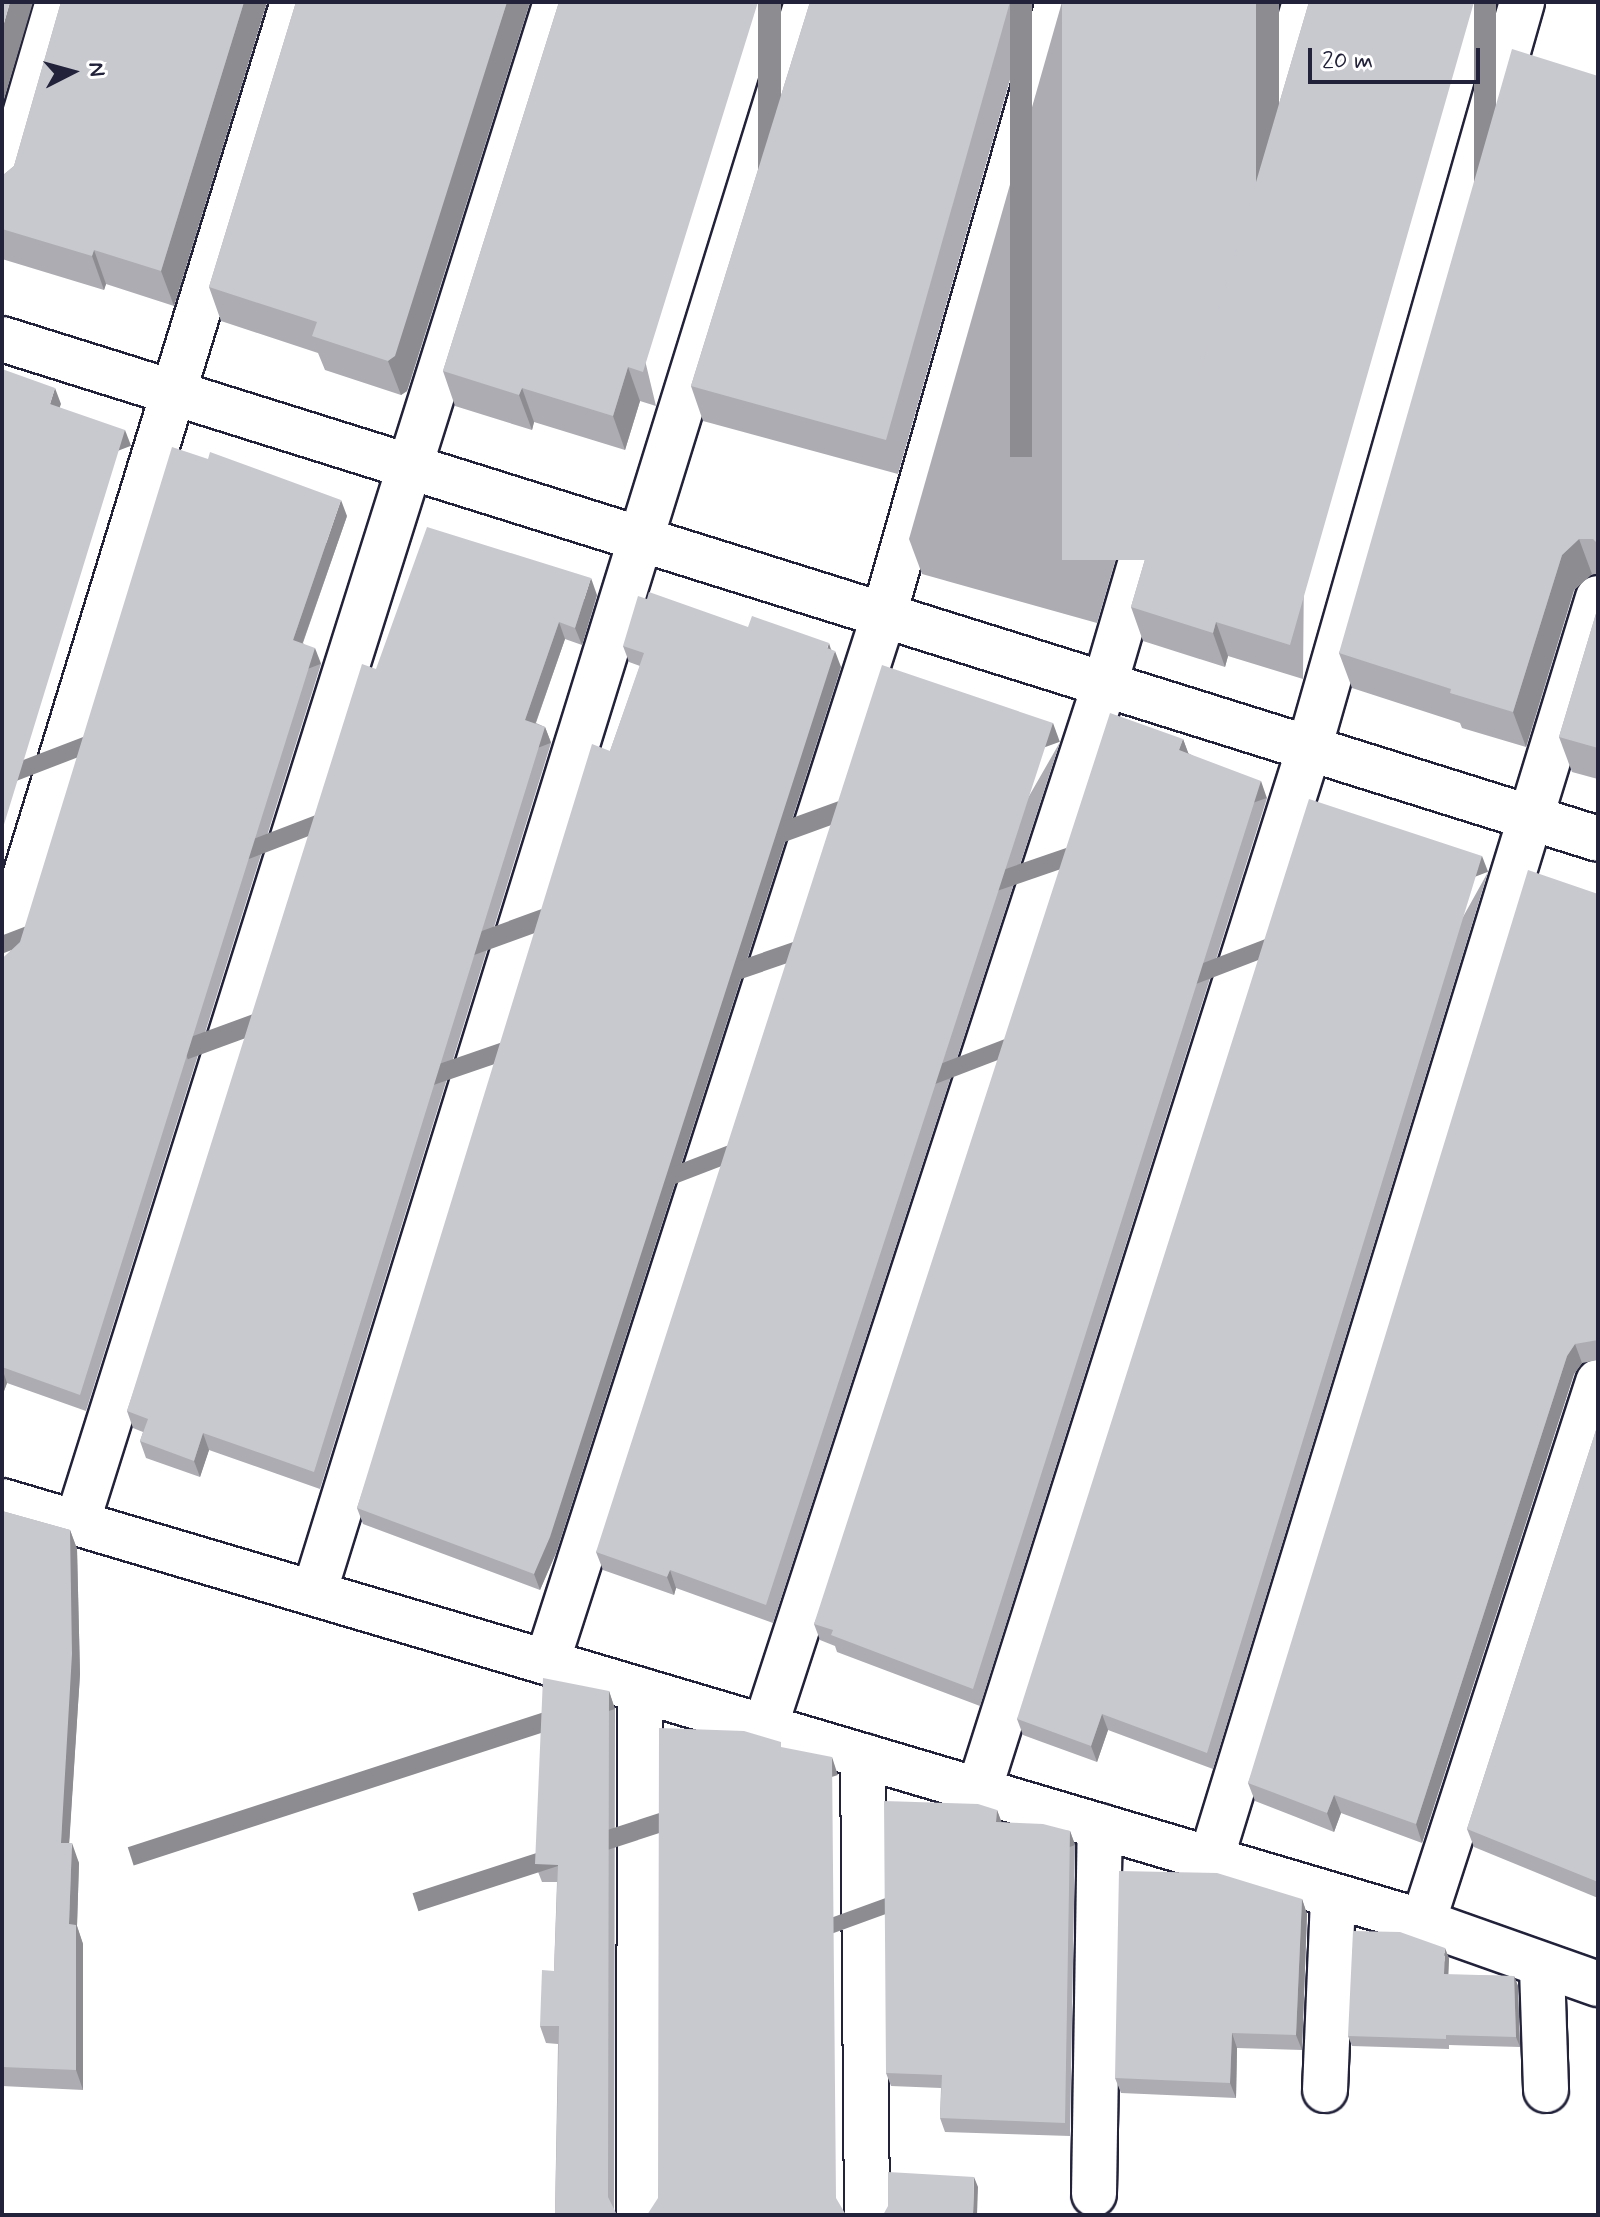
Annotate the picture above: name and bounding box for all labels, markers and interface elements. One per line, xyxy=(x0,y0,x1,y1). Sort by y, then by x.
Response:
north arrow xyxy=(32,32,112,112)
scale bar xyxy=(1312,32,1484,82)
text: 20 m xyxy=(1322,46,1373,77)
text: N xyxy=(81,61,111,78)

